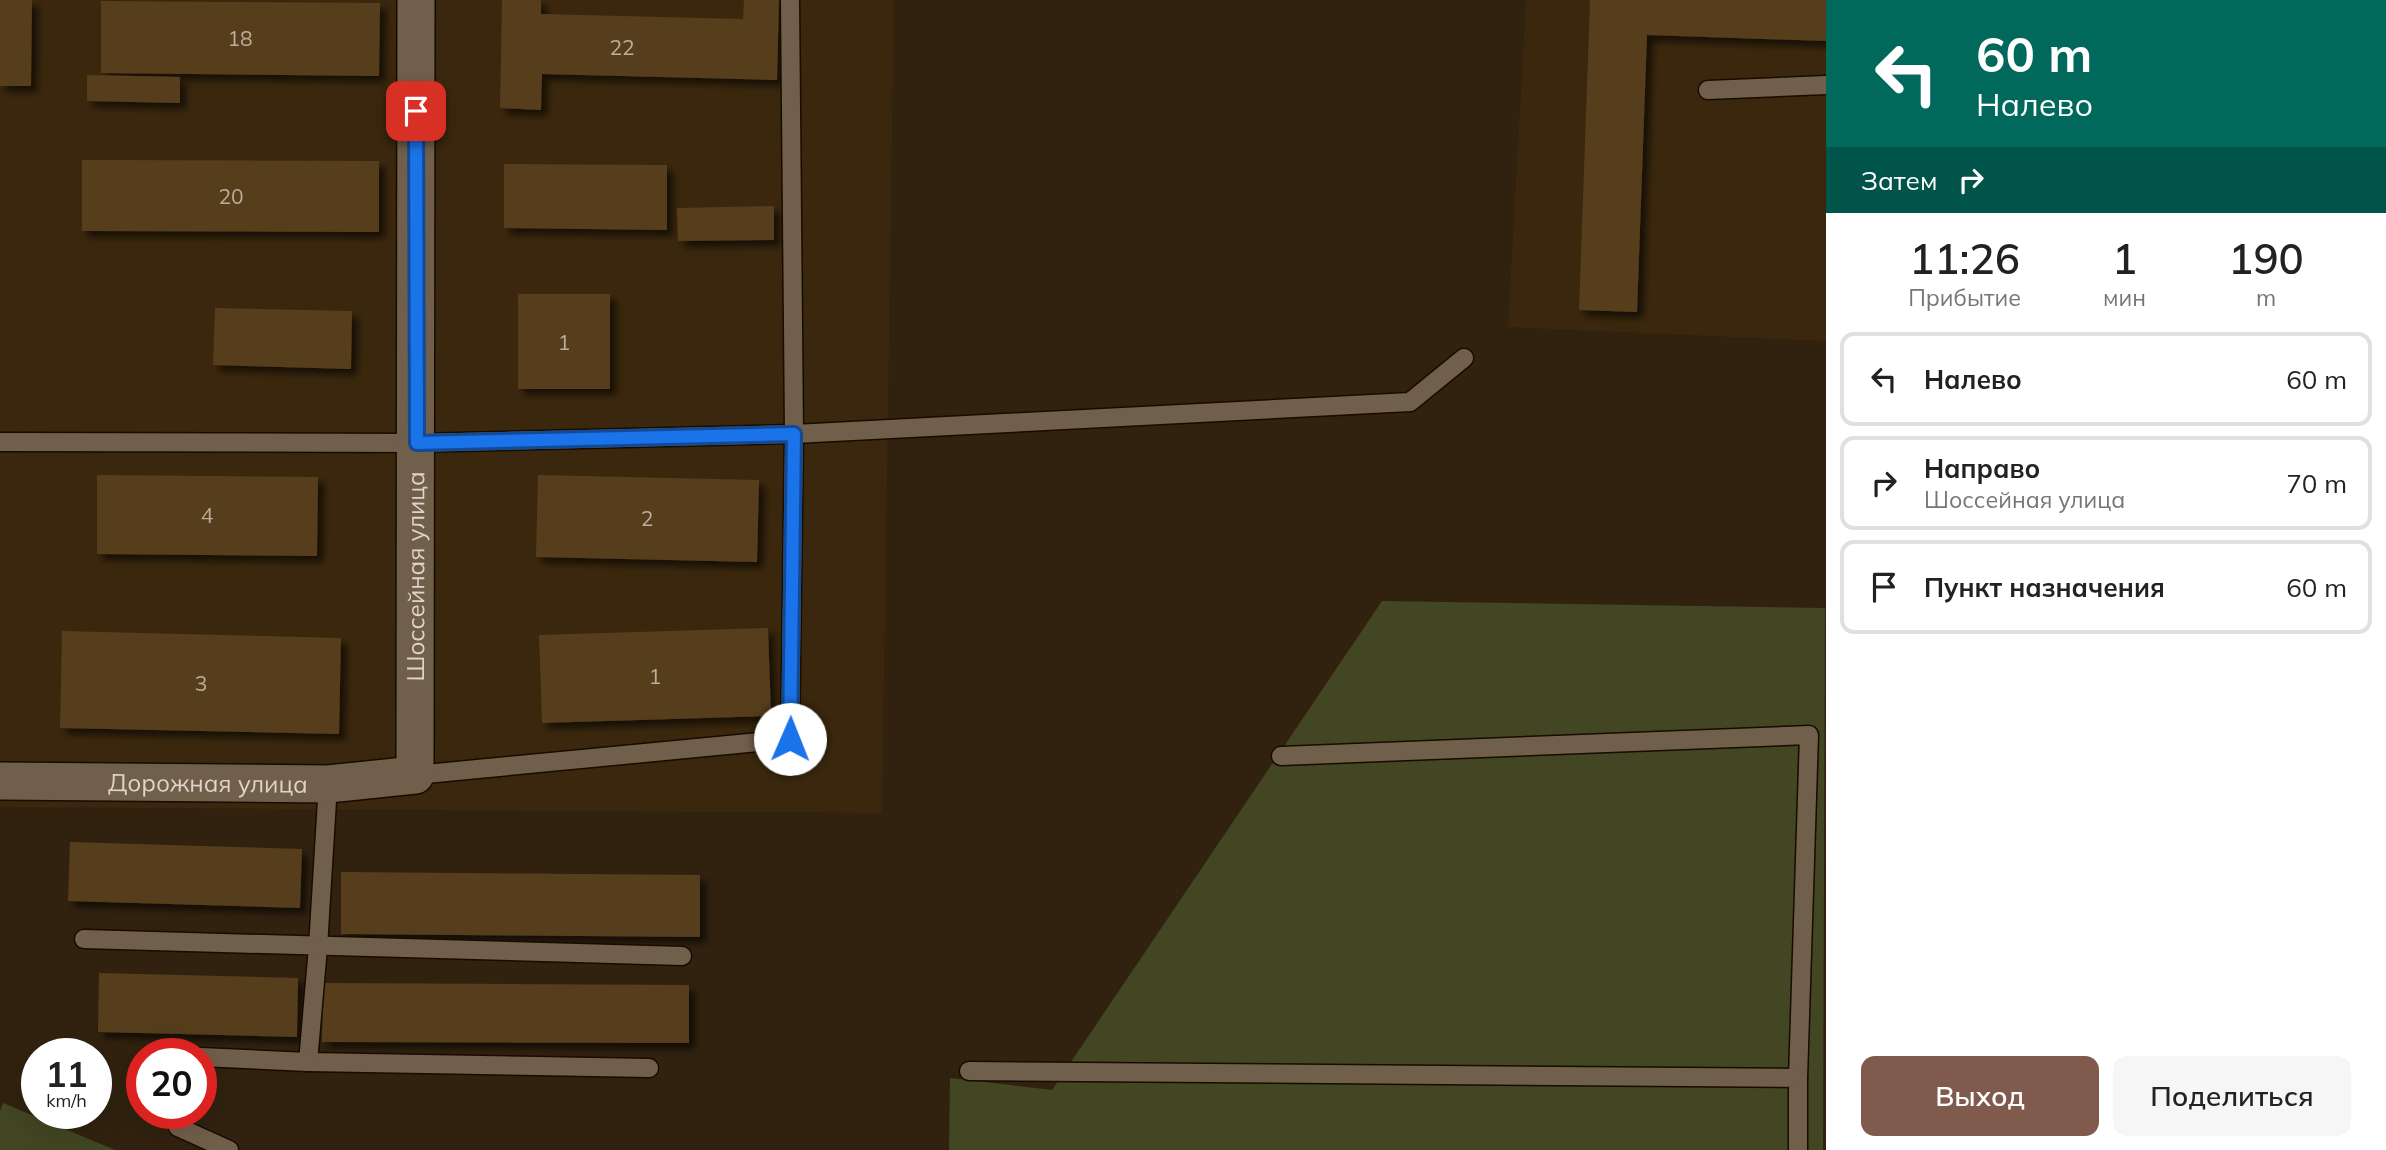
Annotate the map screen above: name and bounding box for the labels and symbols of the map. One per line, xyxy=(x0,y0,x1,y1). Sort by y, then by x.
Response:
house number: 18 xyxy=(227,25,253,51)
house number: 22 xyxy=(609,34,635,60)
pin xyxy=(386,81,446,141)
house number: 20 xyxy=(218,183,244,209)
house number: 1 xyxy=(558,329,570,355)
street label: Шоссейная улица xyxy=(400,471,430,682)
house number: 4 xyxy=(201,502,214,528)
house number: 2 xyxy=(641,505,653,531)
house number: 1 xyxy=(649,663,661,689)
house number: 3 xyxy=(195,670,207,696)
position arrow xyxy=(753,702,827,776)
street label: Дорожная улица xyxy=(108,767,308,799)
speed limit sign: 20 xyxy=(126,1038,217,1129)

